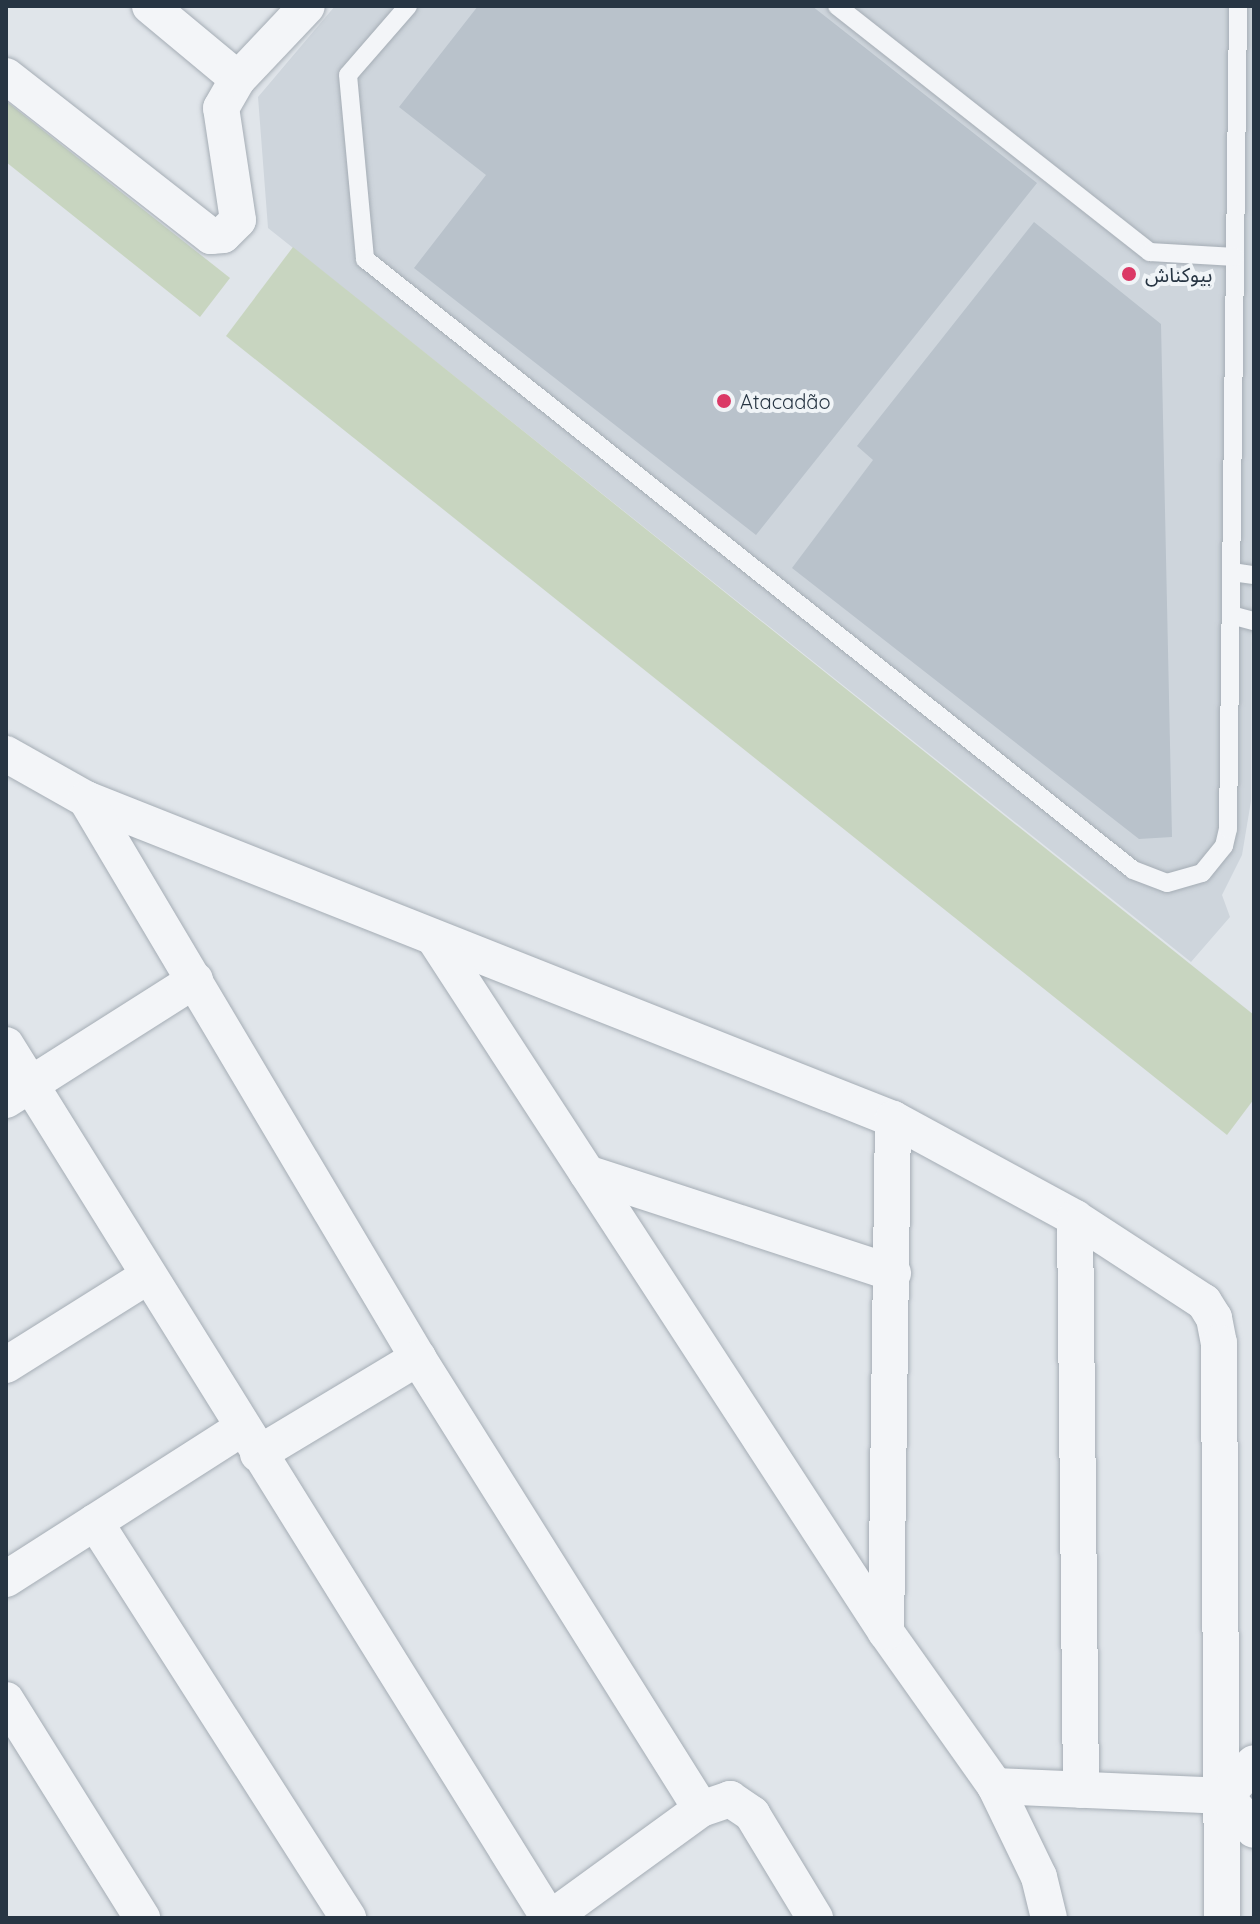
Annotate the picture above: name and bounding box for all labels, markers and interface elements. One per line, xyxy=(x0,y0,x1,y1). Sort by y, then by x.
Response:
place label: بيوكناش xyxy=(1145,262,1212,286)
marker: بيوكناش xyxy=(1120,265,1138,283)
place label: Atacadão xyxy=(740,389,831,413)
marker: Atacadão xyxy=(715,392,733,410)

